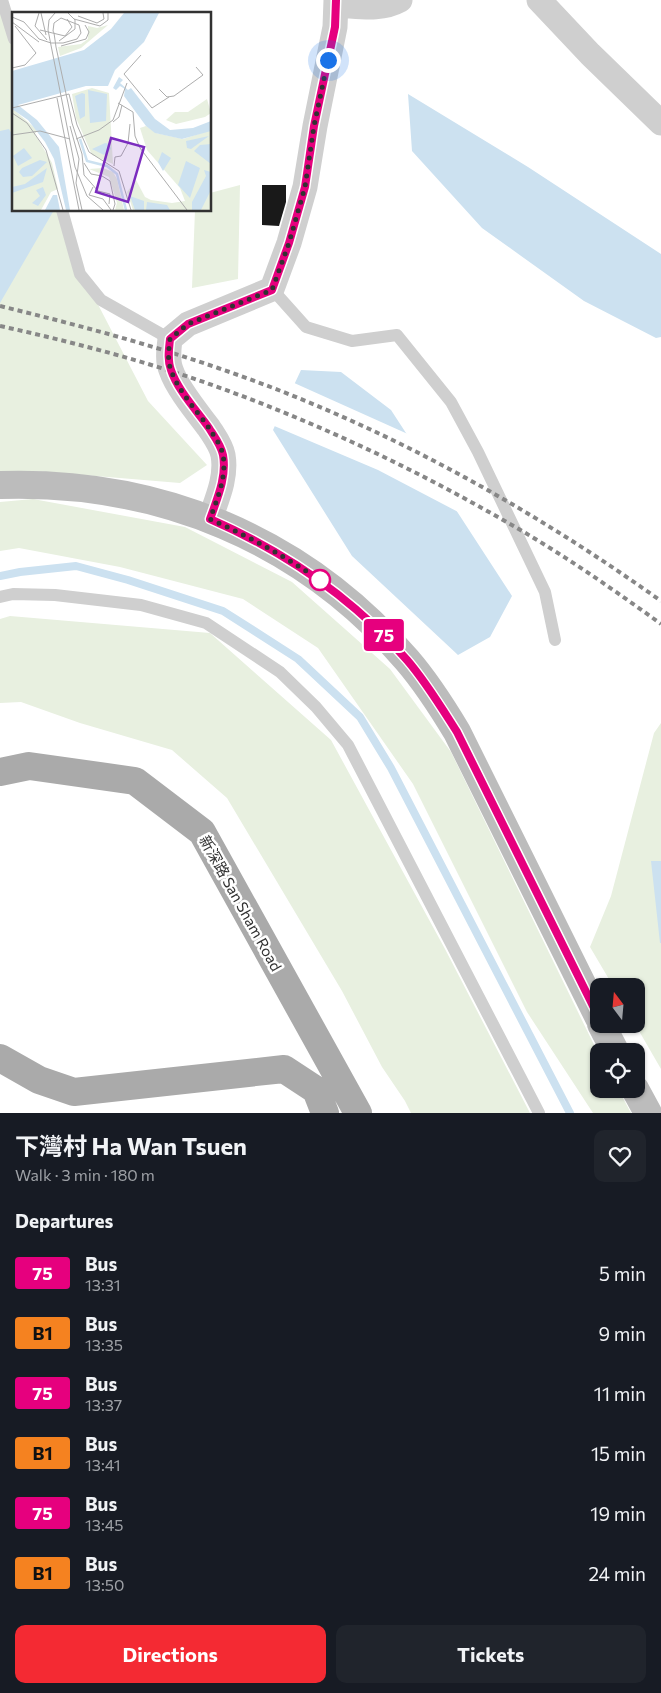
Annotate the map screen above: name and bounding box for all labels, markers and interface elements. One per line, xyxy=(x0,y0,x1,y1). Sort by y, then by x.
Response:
inset map xyxy=(12,12,211,211)
your location xyxy=(316,48,341,73)
unlabelled marker xyxy=(309,569,331,591)
line badge: 75 xyxy=(362,619,406,651)
text: 75 xyxy=(374,624,394,646)
street label: 新深路 San Sham Road xyxy=(196,832,286,974)
north arrow xyxy=(590,978,645,1032)
map controls xyxy=(590,978,645,1098)
button: locate xyxy=(590,1043,645,1098)
button: heart xyxy=(594,1130,646,1182)
text: 下灣村 Ha Wan Tsuen xyxy=(15,1131,247,1160)
text: Walk · 3 min · 180 m xyxy=(15,1165,155,1184)
text: Departures xyxy=(15,1209,113,1232)
text: Bus xyxy=(85,1252,117,1275)
text: 75 xyxy=(32,1262,53,1284)
text: 5 min xyxy=(599,1262,646,1285)
text: 13:31 xyxy=(85,1275,121,1294)
text: Bus xyxy=(85,1312,117,1335)
text: B1 xyxy=(32,1322,53,1344)
text: 9 min xyxy=(598,1322,646,1345)
text: 13:35 xyxy=(85,1335,123,1354)
text: Bus xyxy=(85,1372,117,1395)
text: 75 xyxy=(32,1382,53,1404)
text: 11 min xyxy=(594,1382,646,1405)
text: 13:37 xyxy=(85,1395,122,1414)
text: Bus xyxy=(85,1432,117,1455)
text: B1 xyxy=(32,1442,53,1464)
text: 15 min xyxy=(591,1442,646,1465)
text: 13:41 xyxy=(85,1455,121,1474)
text: Bus xyxy=(85,1492,117,1515)
text: 75 xyxy=(32,1502,53,1524)
text: 19 min xyxy=(590,1502,646,1525)
text: 13:45 xyxy=(85,1515,124,1534)
text: Bus xyxy=(85,1552,117,1575)
text: B1 xyxy=(32,1562,53,1584)
text: 24 min xyxy=(588,1562,646,1585)
text: 13:50 xyxy=(85,1575,124,1594)
button: Directions xyxy=(15,1625,326,1683)
button: Tickets xyxy=(336,1625,646,1683)

